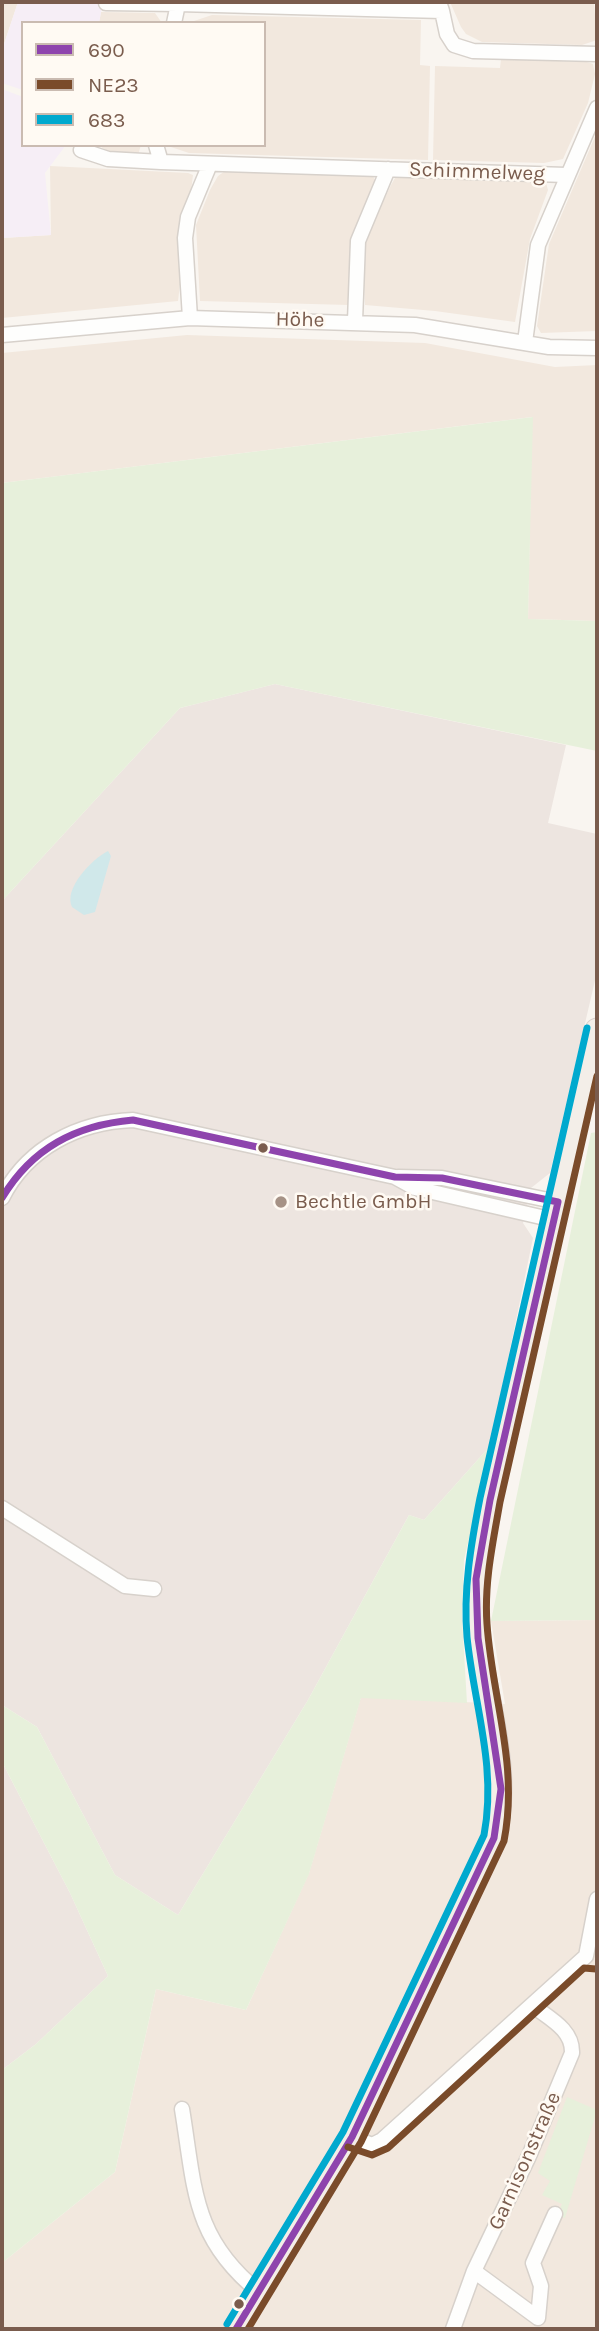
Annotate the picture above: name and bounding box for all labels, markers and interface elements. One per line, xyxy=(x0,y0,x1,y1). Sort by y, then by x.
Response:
legend xyxy=(21,21,266,147)
text: 690 xyxy=(88,38,125,62)
text: NE23 xyxy=(88,73,139,97)
text: 683 xyxy=(88,108,125,132)
street label: Schimmelweg xyxy=(408,157,546,187)
street label: Höhe xyxy=(275,307,325,333)
unlabelled marker xyxy=(256,1141,270,1155)
place label: Bechtle GmbH xyxy=(295,1189,432,1215)
marker: Bechtle GmbH xyxy=(273,1194,289,1210)
street label: Garnisonstraße xyxy=(483,2088,567,2234)
unlabelled marker xyxy=(232,2297,246,2311)

